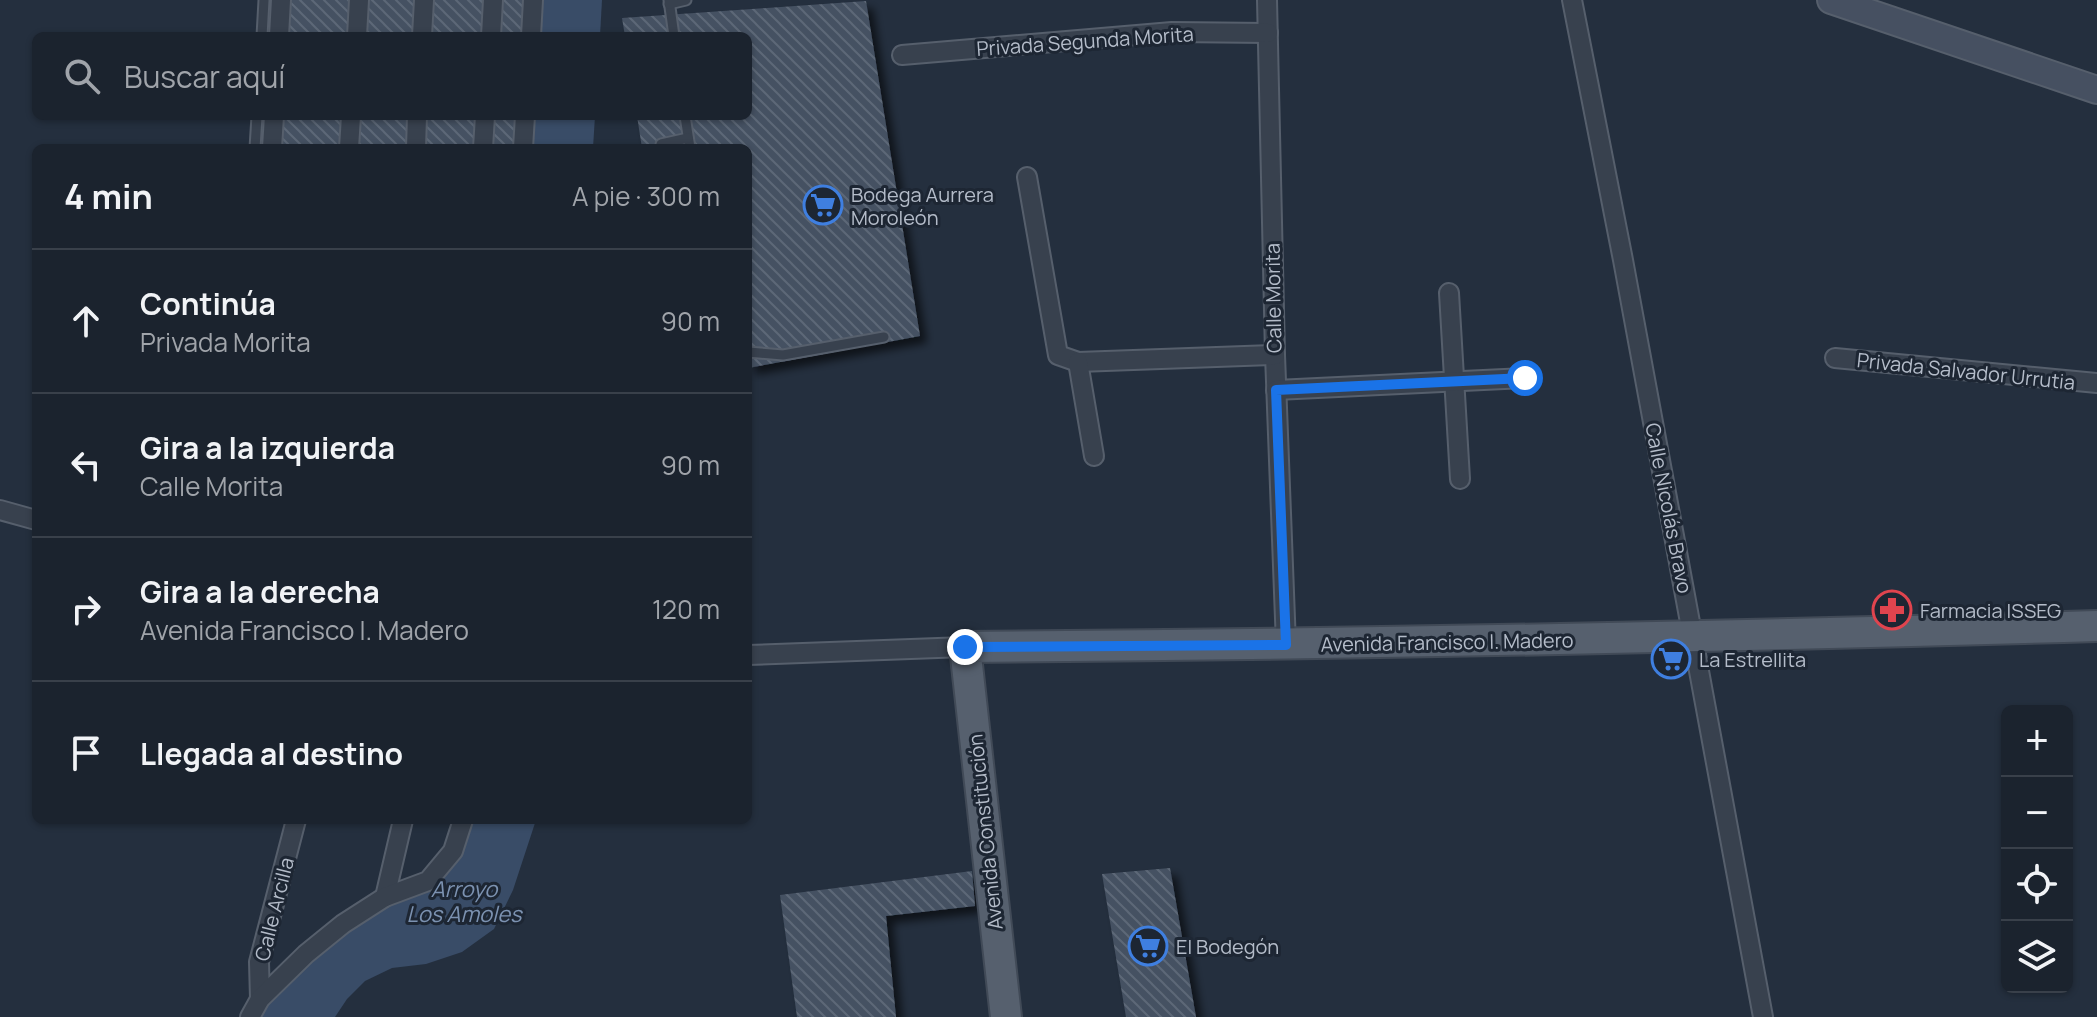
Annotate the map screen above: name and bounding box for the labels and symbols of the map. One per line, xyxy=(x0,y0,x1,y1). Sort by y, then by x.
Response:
street label: Privada Segunda Morita xyxy=(975,20,1195,62)
place label: Bodega Aurrera Moroleón xyxy=(851,181,994,231)
supermarket icon: Bodega Aurrera Moroleón xyxy=(802,184,844,226)
street label: Calle Morita xyxy=(1259,243,1287,353)
street label: Privada Salvador Urrutia xyxy=(1855,346,2077,396)
route start xyxy=(1507,360,1543,396)
street label: Calle Nicolás Bravo xyxy=(1639,420,1699,596)
pharmacy icon: Farmacia ISSEG xyxy=(1871,589,1913,631)
place label: Farmacia ISSEG xyxy=(1920,597,2061,624)
street label: Avenida Francisco I. Madero xyxy=(1320,626,1574,658)
route end xyxy=(947,629,983,665)
supermarket icon: La Estrellita xyxy=(1650,638,1692,680)
place label: La Estrellita xyxy=(1699,646,1806,673)
street label: Avenida Constitución xyxy=(961,733,1009,931)
street label: Calle Arcilla xyxy=(248,854,300,964)
water label: Arroyo Los Amoles xyxy=(406,874,523,929)
supermarket icon: El Bodegón xyxy=(1127,925,1169,967)
place label: El Bodegón xyxy=(1176,933,1279,960)

